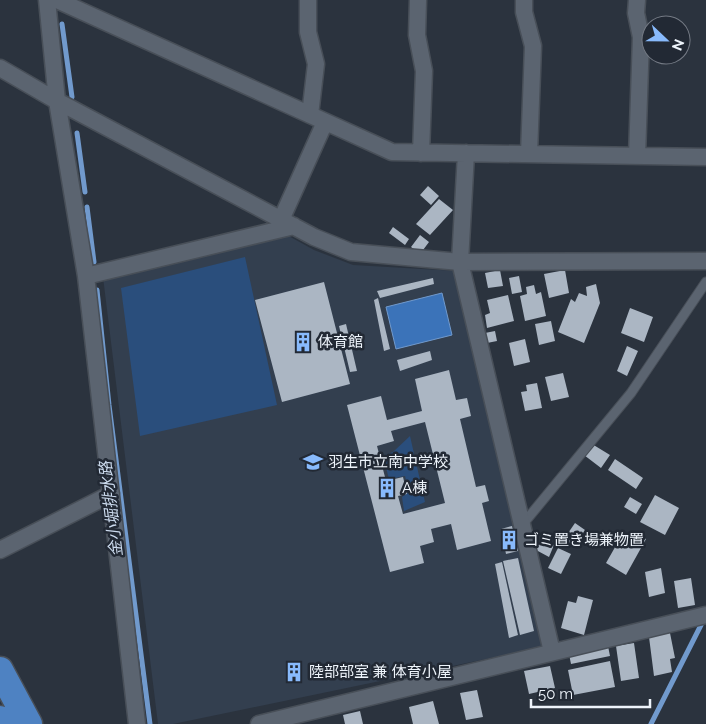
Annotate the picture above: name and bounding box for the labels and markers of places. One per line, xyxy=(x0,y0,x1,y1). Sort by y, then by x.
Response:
building icon: 体育館 xyxy=(292,331,314,353)
place label: 体育館 xyxy=(318,333,363,351)
school or university icon: 羽生市立南中学校 xyxy=(302,451,324,473)
place label: 羽生市立南中学校 xyxy=(328,453,448,471)
building icon: A棟 xyxy=(376,477,398,499)
place label: A棟 xyxy=(402,479,427,497)
building icon: ゴミ置き場兼物置 xyxy=(498,529,520,551)
place label: ゴミ置き場兼物置 xyxy=(524,531,644,549)
building icon: 陸部部室 兼 体育小屋 xyxy=(283,661,305,683)
place label: 陸部部室 兼 体育小屋 xyxy=(309,663,452,681)

